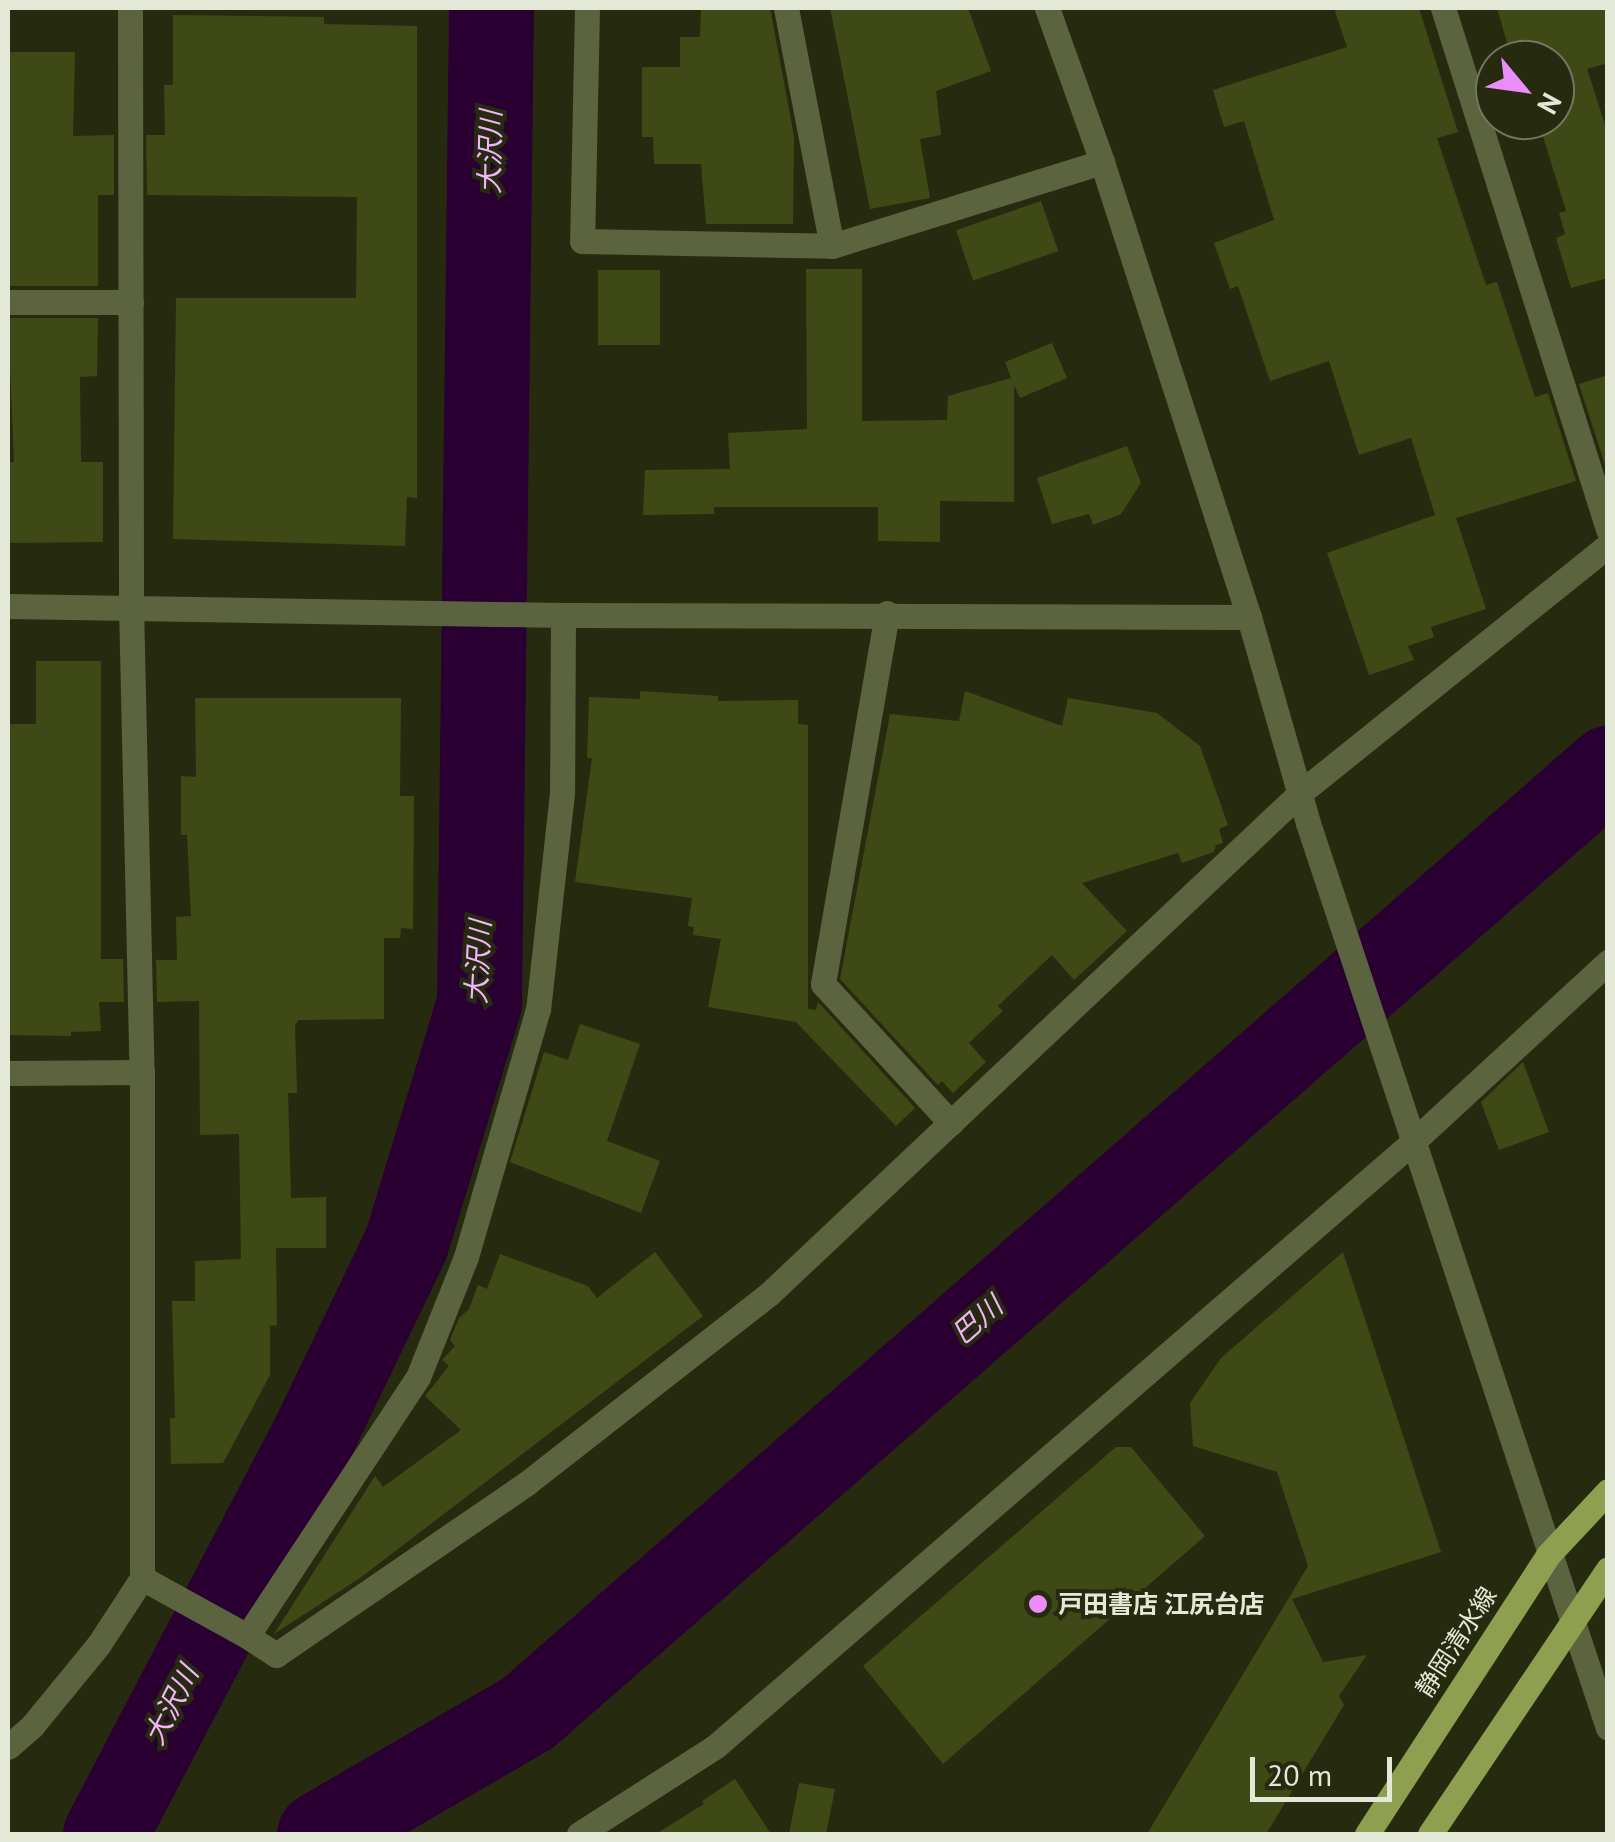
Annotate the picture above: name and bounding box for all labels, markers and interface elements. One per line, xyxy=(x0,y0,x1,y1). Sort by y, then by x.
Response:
north arrow xyxy=(1475,40,1575,140)
text: N xyxy=(1529,87,1571,121)
water label: 大沢川 xyxy=(472,110,508,194)
water label: 大沢川 xyxy=(459,919,497,1005)
water label: 巴川 xyxy=(945,1289,1009,1351)
street label: 静岡清水線 xyxy=(1409,1581,1503,1703)
place label: 戸田書店 江尻台店 xyxy=(1058,1589,1264,1619)
marker: 戸田書店 江尻台店 xyxy=(1027,1593,1049,1615)
water label: 大沢川 xyxy=(137,1660,205,1750)
scale bar xyxy=(1255,1737,1398,1799)
text: 20 m xyxy=(1267,1755,1332,1794)

